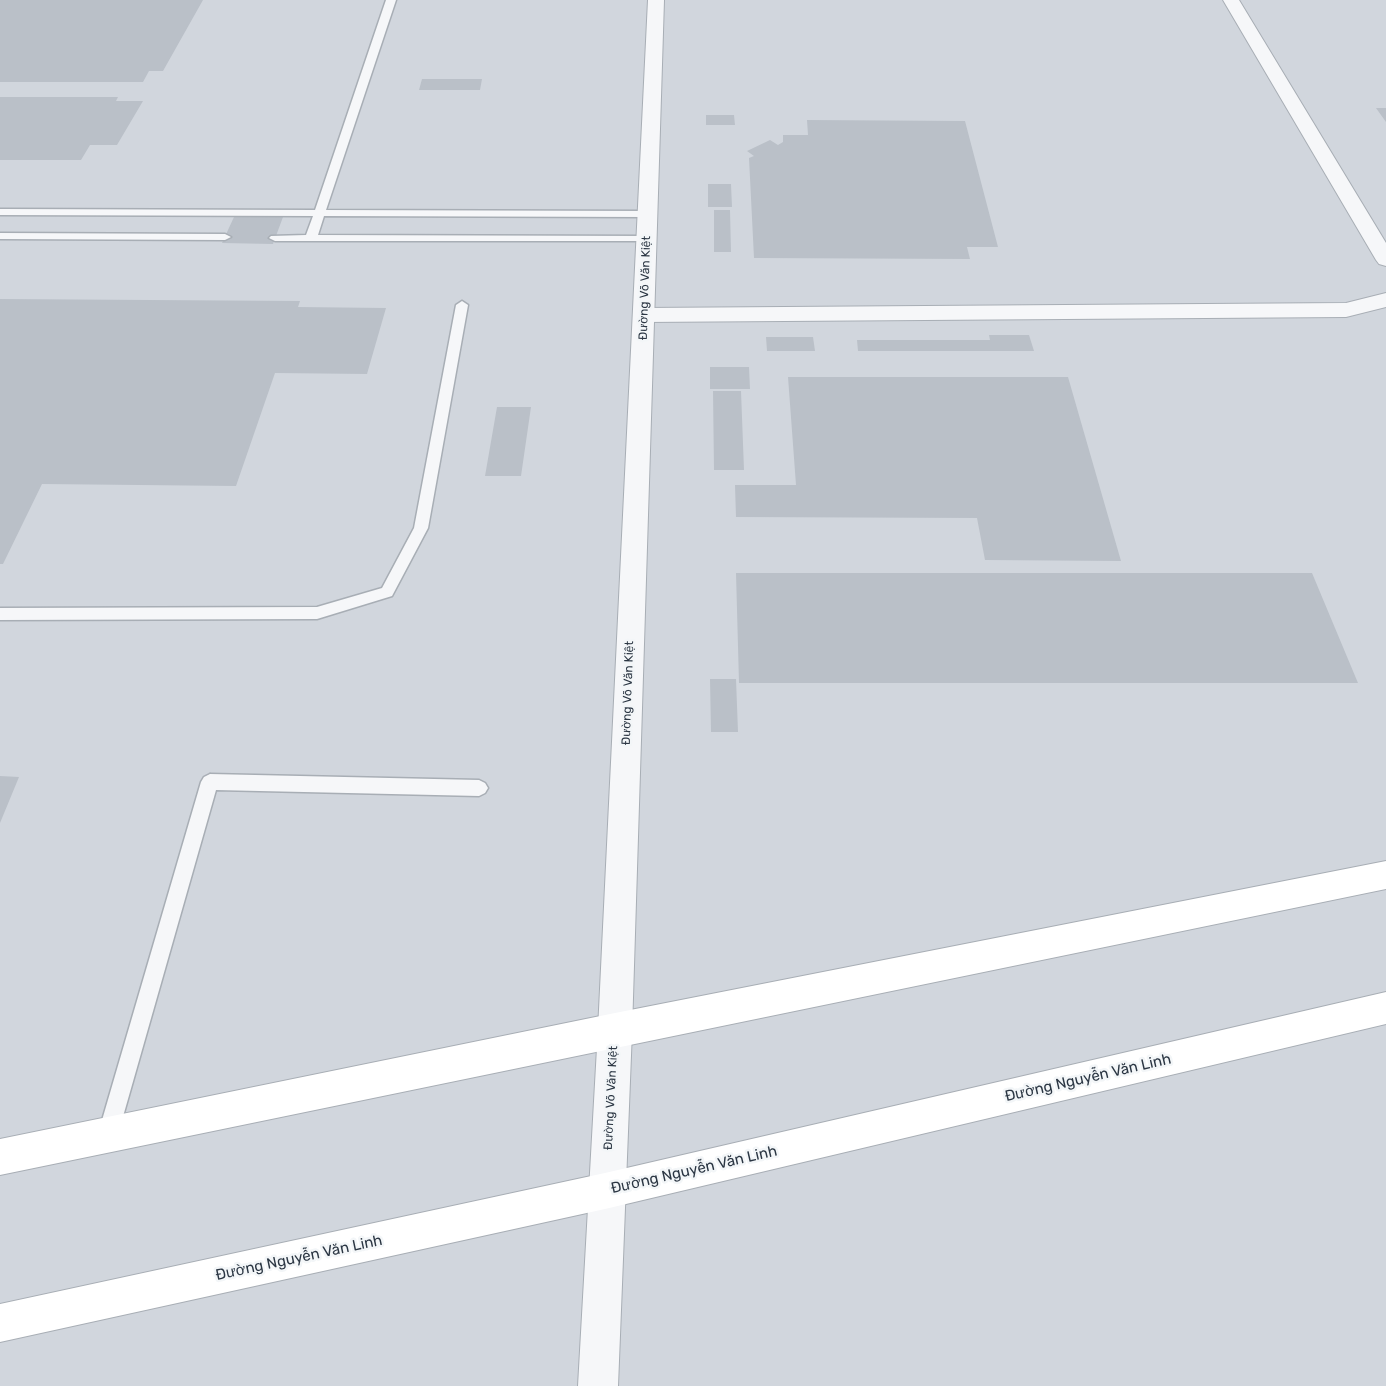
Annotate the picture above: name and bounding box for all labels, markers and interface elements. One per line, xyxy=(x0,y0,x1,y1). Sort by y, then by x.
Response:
street label: Đường Võ Văn Kiệt xyxy=(636,236,654,340)
street label: Đường Võ Văn Kiệt xyxy=(619,641,637,745)
street label: Đường Võ Văn Kiệt xyxy=(601,1046,621,1150)
street label: Đường Nguyễn Văn Linh xyxy=(1003,1050,1173,1106)
street label: Đường Nguyễn Văn Linh xyxy=(609,1142,779,1198)
street label: Đường Nguyễn Văn Linh xyxy=(214,1232,384,1284)

